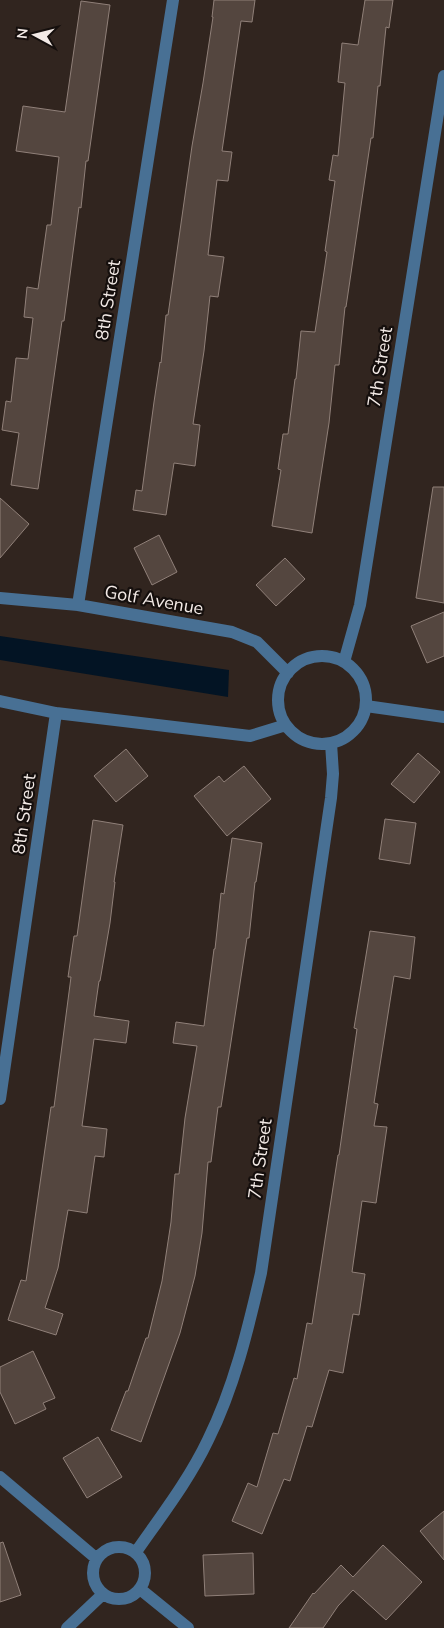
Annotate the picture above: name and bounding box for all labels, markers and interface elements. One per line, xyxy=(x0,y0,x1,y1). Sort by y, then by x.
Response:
north arrow xyxy=(10,10,60,60)
text: N xyxy=(13,27,33,40)
street label: 8th Street xyxy=(90,257,126,342)
street label: 7th Street xyxy=(362,324,398,409)
street label: Golf Avenue xyxy=(103,579,205,621)
street label: 8th Street xyxy=(6,772,42,856)
street label: 7th Street xyxy=(242,1117,278,1201)

